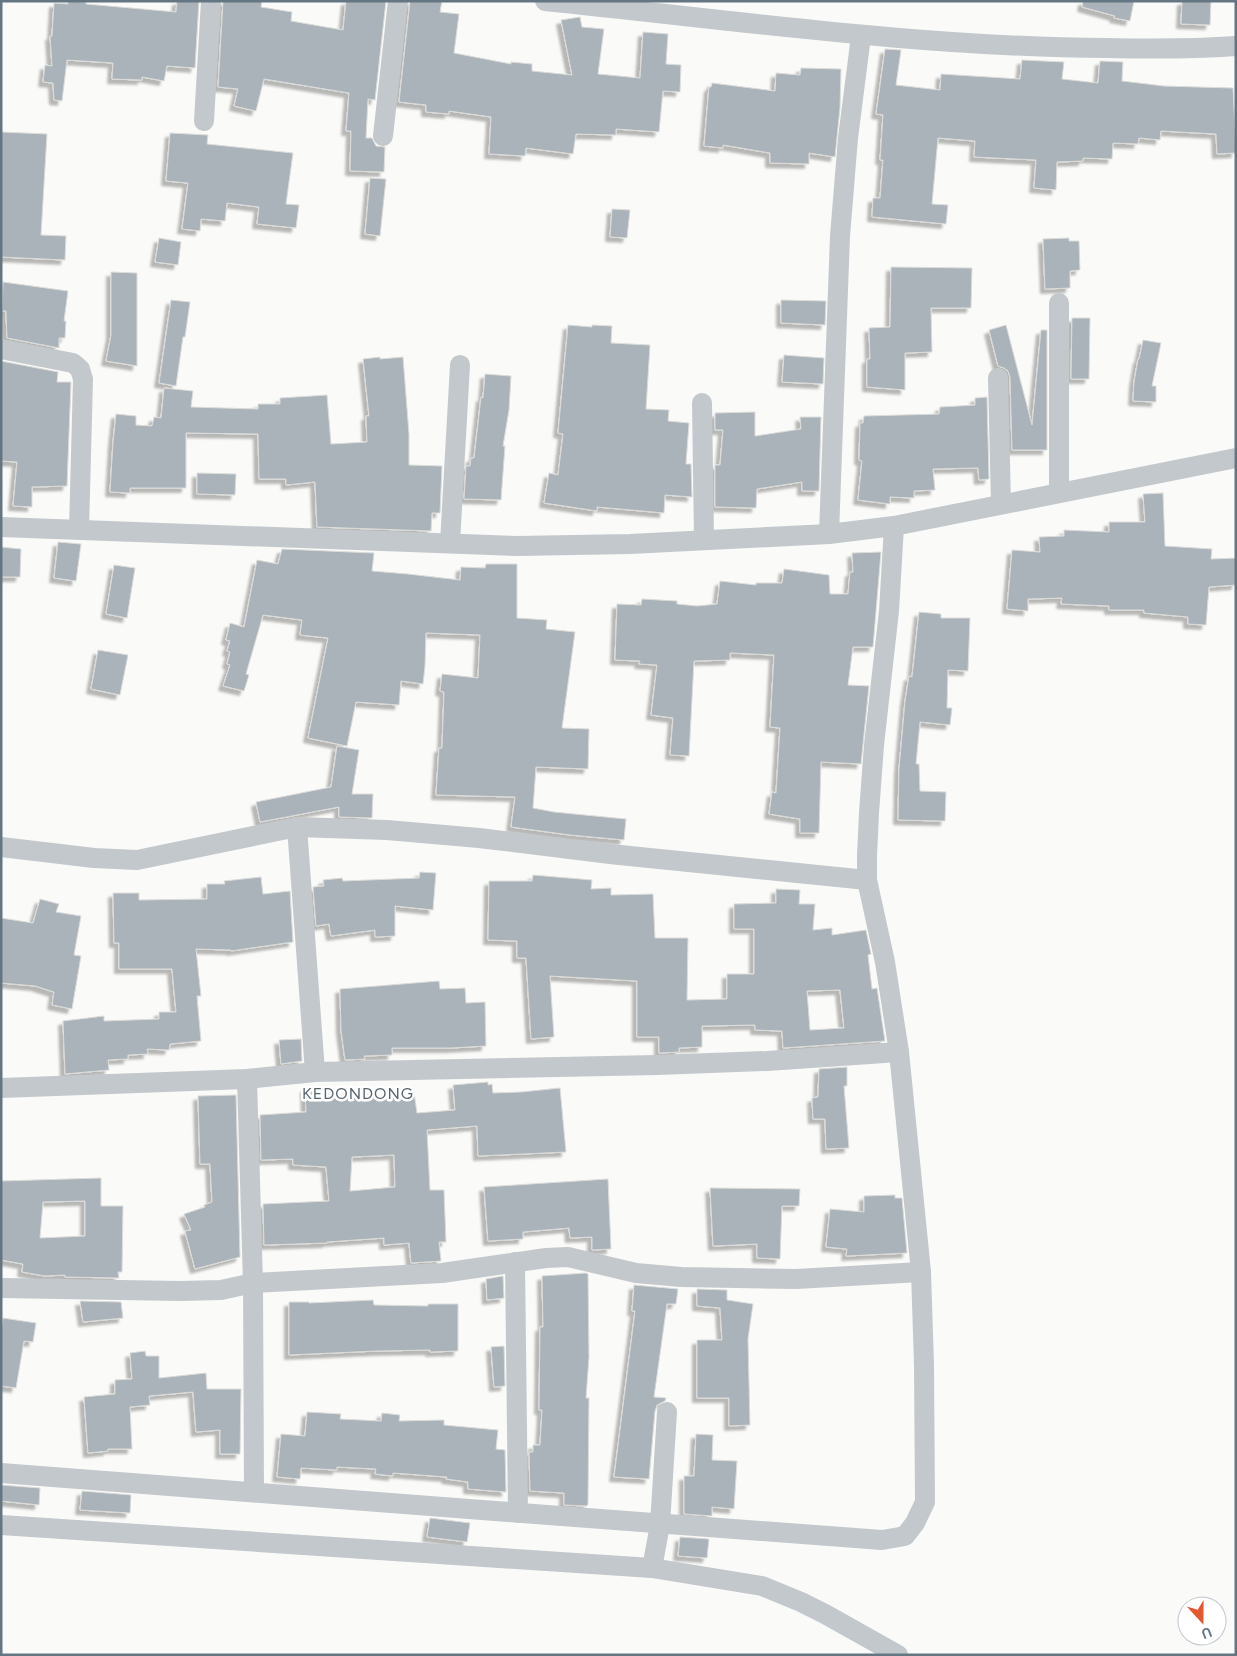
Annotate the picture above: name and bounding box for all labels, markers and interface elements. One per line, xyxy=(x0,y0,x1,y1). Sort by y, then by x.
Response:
district label: KEDONDONG xyxy=(302,1084,414,1103)
north arrow xyxy=(1177,1596,1227,1646)
text: U xyxy=(1199,1623,1214,1642)

